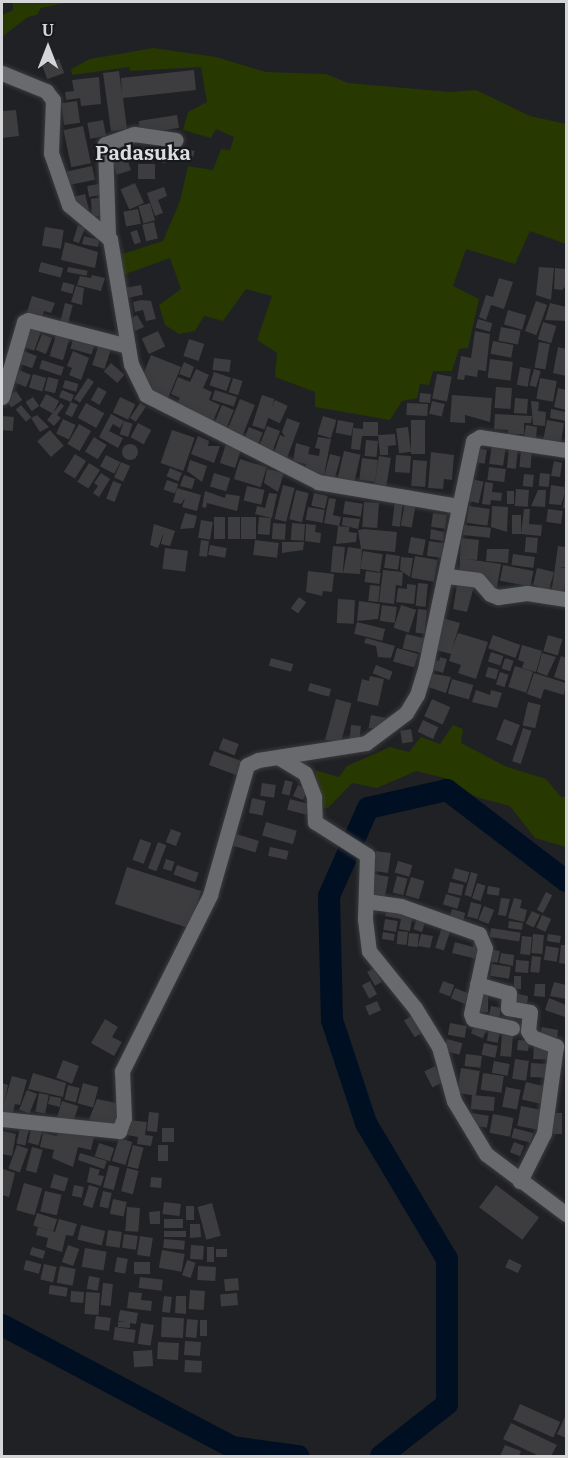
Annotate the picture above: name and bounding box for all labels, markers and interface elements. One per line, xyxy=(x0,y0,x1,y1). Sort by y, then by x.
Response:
north arrow xyxy=(18,18,78,78)
text: U xyxy=(42,20,54,40)
district label: Padasuka xyxy=(95,140,191,164)

